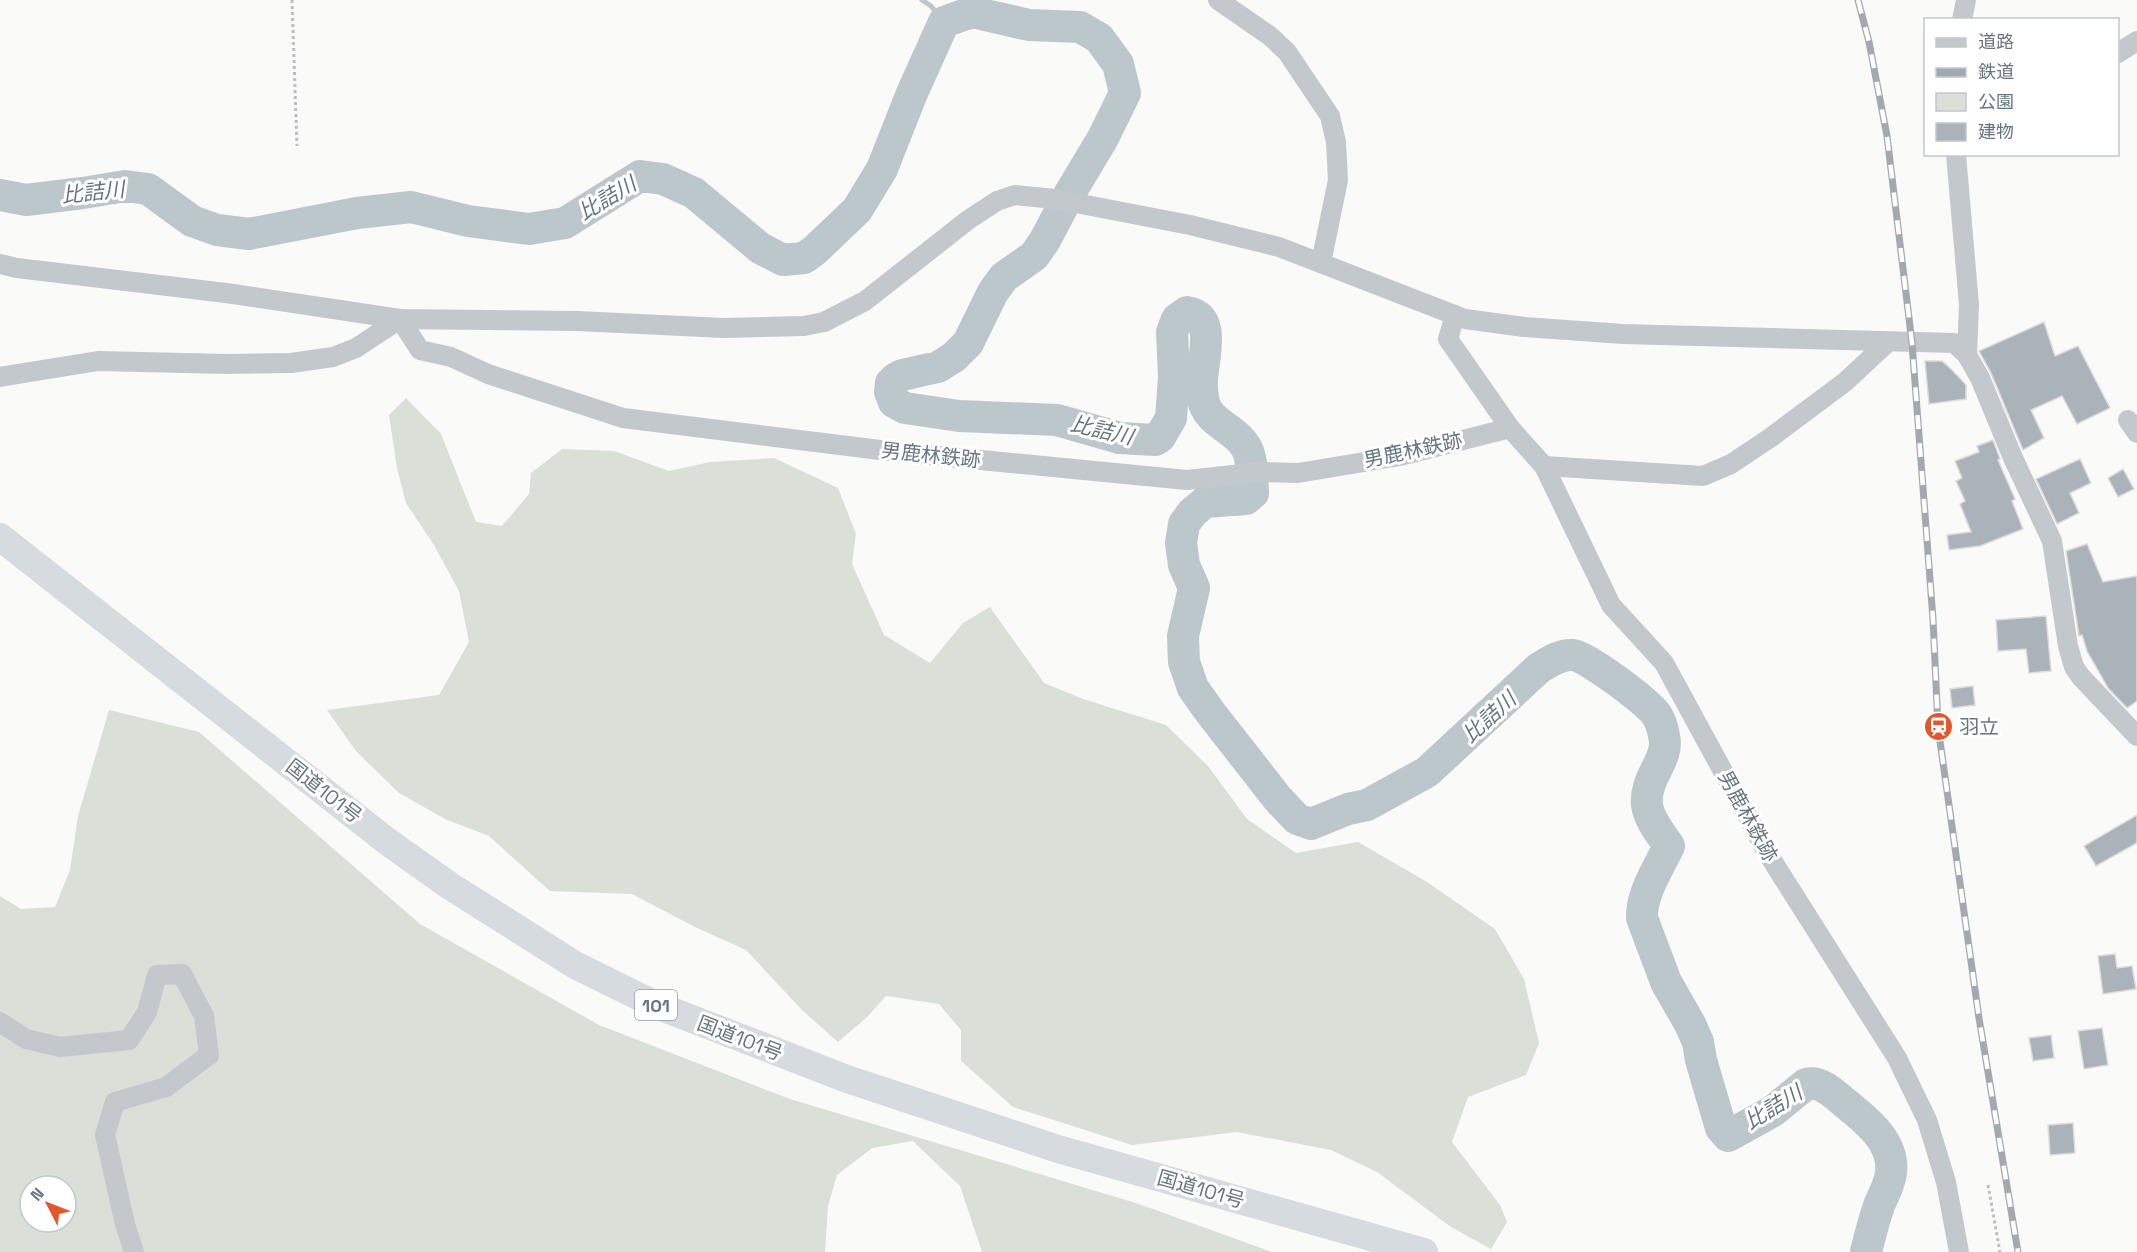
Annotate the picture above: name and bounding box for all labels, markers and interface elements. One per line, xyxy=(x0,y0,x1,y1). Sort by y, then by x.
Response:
legend xyxy=(1924,18,2119,156)
text: 道路 xyxy=(1978,30,2014,53)
text: 鉄道 xyxy=(1978,60,2014,83)
text: 公園 xyxy=(1978,90,2014,113)
text: 建物 xyxy=(1978,120,2014,143)
water label: 比詰川 xyxy=(573,169,643,226)
water label: 比詰川 xyxy=(60,175,128,209)
water label: 比詰川 xyxy=(1068,410,1138,451)
street label: 男鹿林鉄跡 xyxy=(1361,427,1465,473)
street label: 男鹿林鉄跡 xyxy=(880,437,982,473)
water label: 比詰川 xyxy=(1457,685,1523,748)
station icon: 羽立 xyxy=(1922,711,1954,743)
place label: 羽立 xyxy=(1959,714,1999,740)
street label: 国道101号 xyxy=(281,753,367,829)
street label: 男鹿林鉄跡 xyxy=(1712,766,1784,866)
road number: 101 xyxy=(635,990,677,1020)
street label: 国道101号 xyxy=(694,1010,786,1066)
water label: 比詰川 xyxy=(1739,1078,1809,1135)
street label: 国道101号 xyxy=(1154,1164,1248,1214)
north arrow xyxy=(18,1174,78,1234)
text: N xyxy=(26,1183,49,1205)

